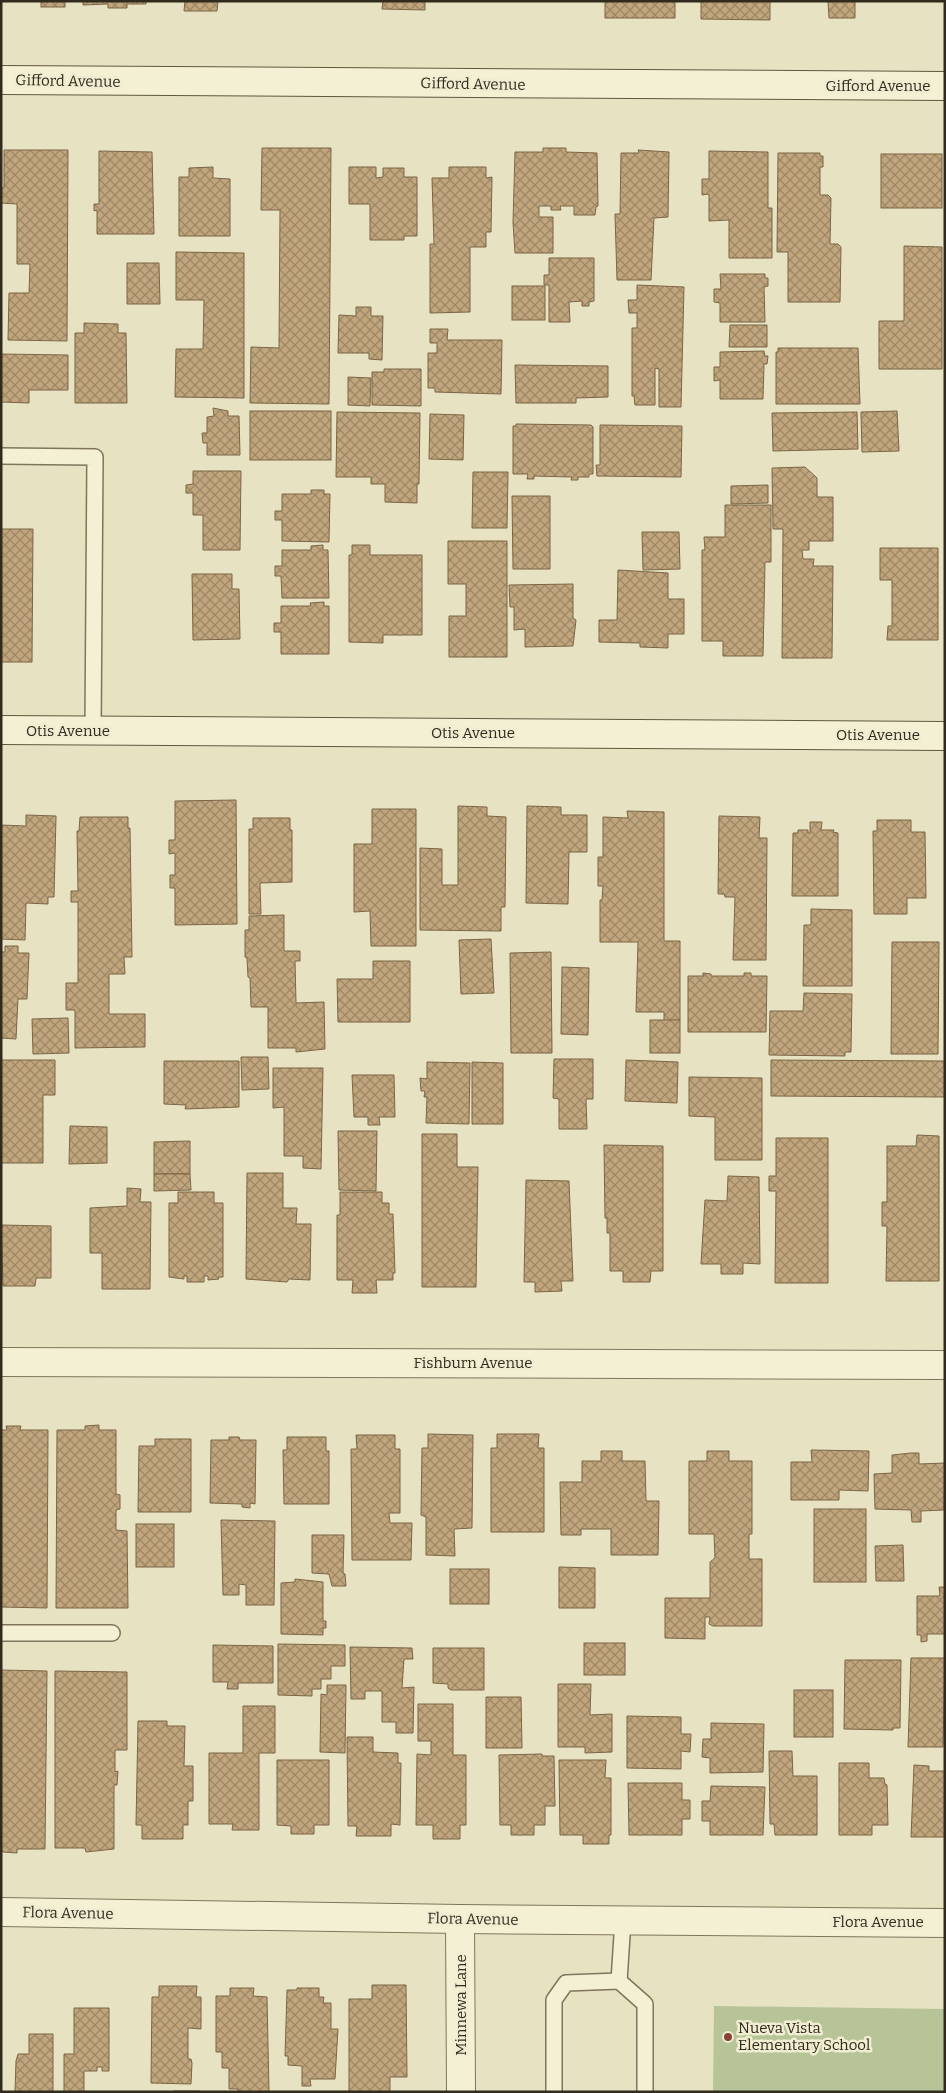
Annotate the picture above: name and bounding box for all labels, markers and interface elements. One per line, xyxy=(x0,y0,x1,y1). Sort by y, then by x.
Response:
street label: Gifford Avenue xyxy=(15,71,121,91)
street label: Gifford Avenue xyxy=(420,74,526,94)
street label: Gifford Avenue xyxy=(825,77,931,95)
street label: Otis Avenue xyxy=(26,722,110,740)
street label: Otis Avenue xyxy=(431,724,515,742)
street label: Otis Avenue xyxy=(836,726,920,744)
street label: Fishburn Avenue xyxy=(414,1354,532,1372)
street label: Flora Avenue xyxy=(22,1903,114,1923)
street label: Flora Avenue xyxy=(427,1909,519,1929)
street label: Flora Avenue xyxy=(832,1913,924,1931)
street label: Minnewa Lane xyxy=(452,1954,470,2056)
place label: Nueva Vista Elementary School xyxy=(738,2019,870,2054)
marker: Nueva Vista Elementary School xyxy=(722,2031,734,2043)

